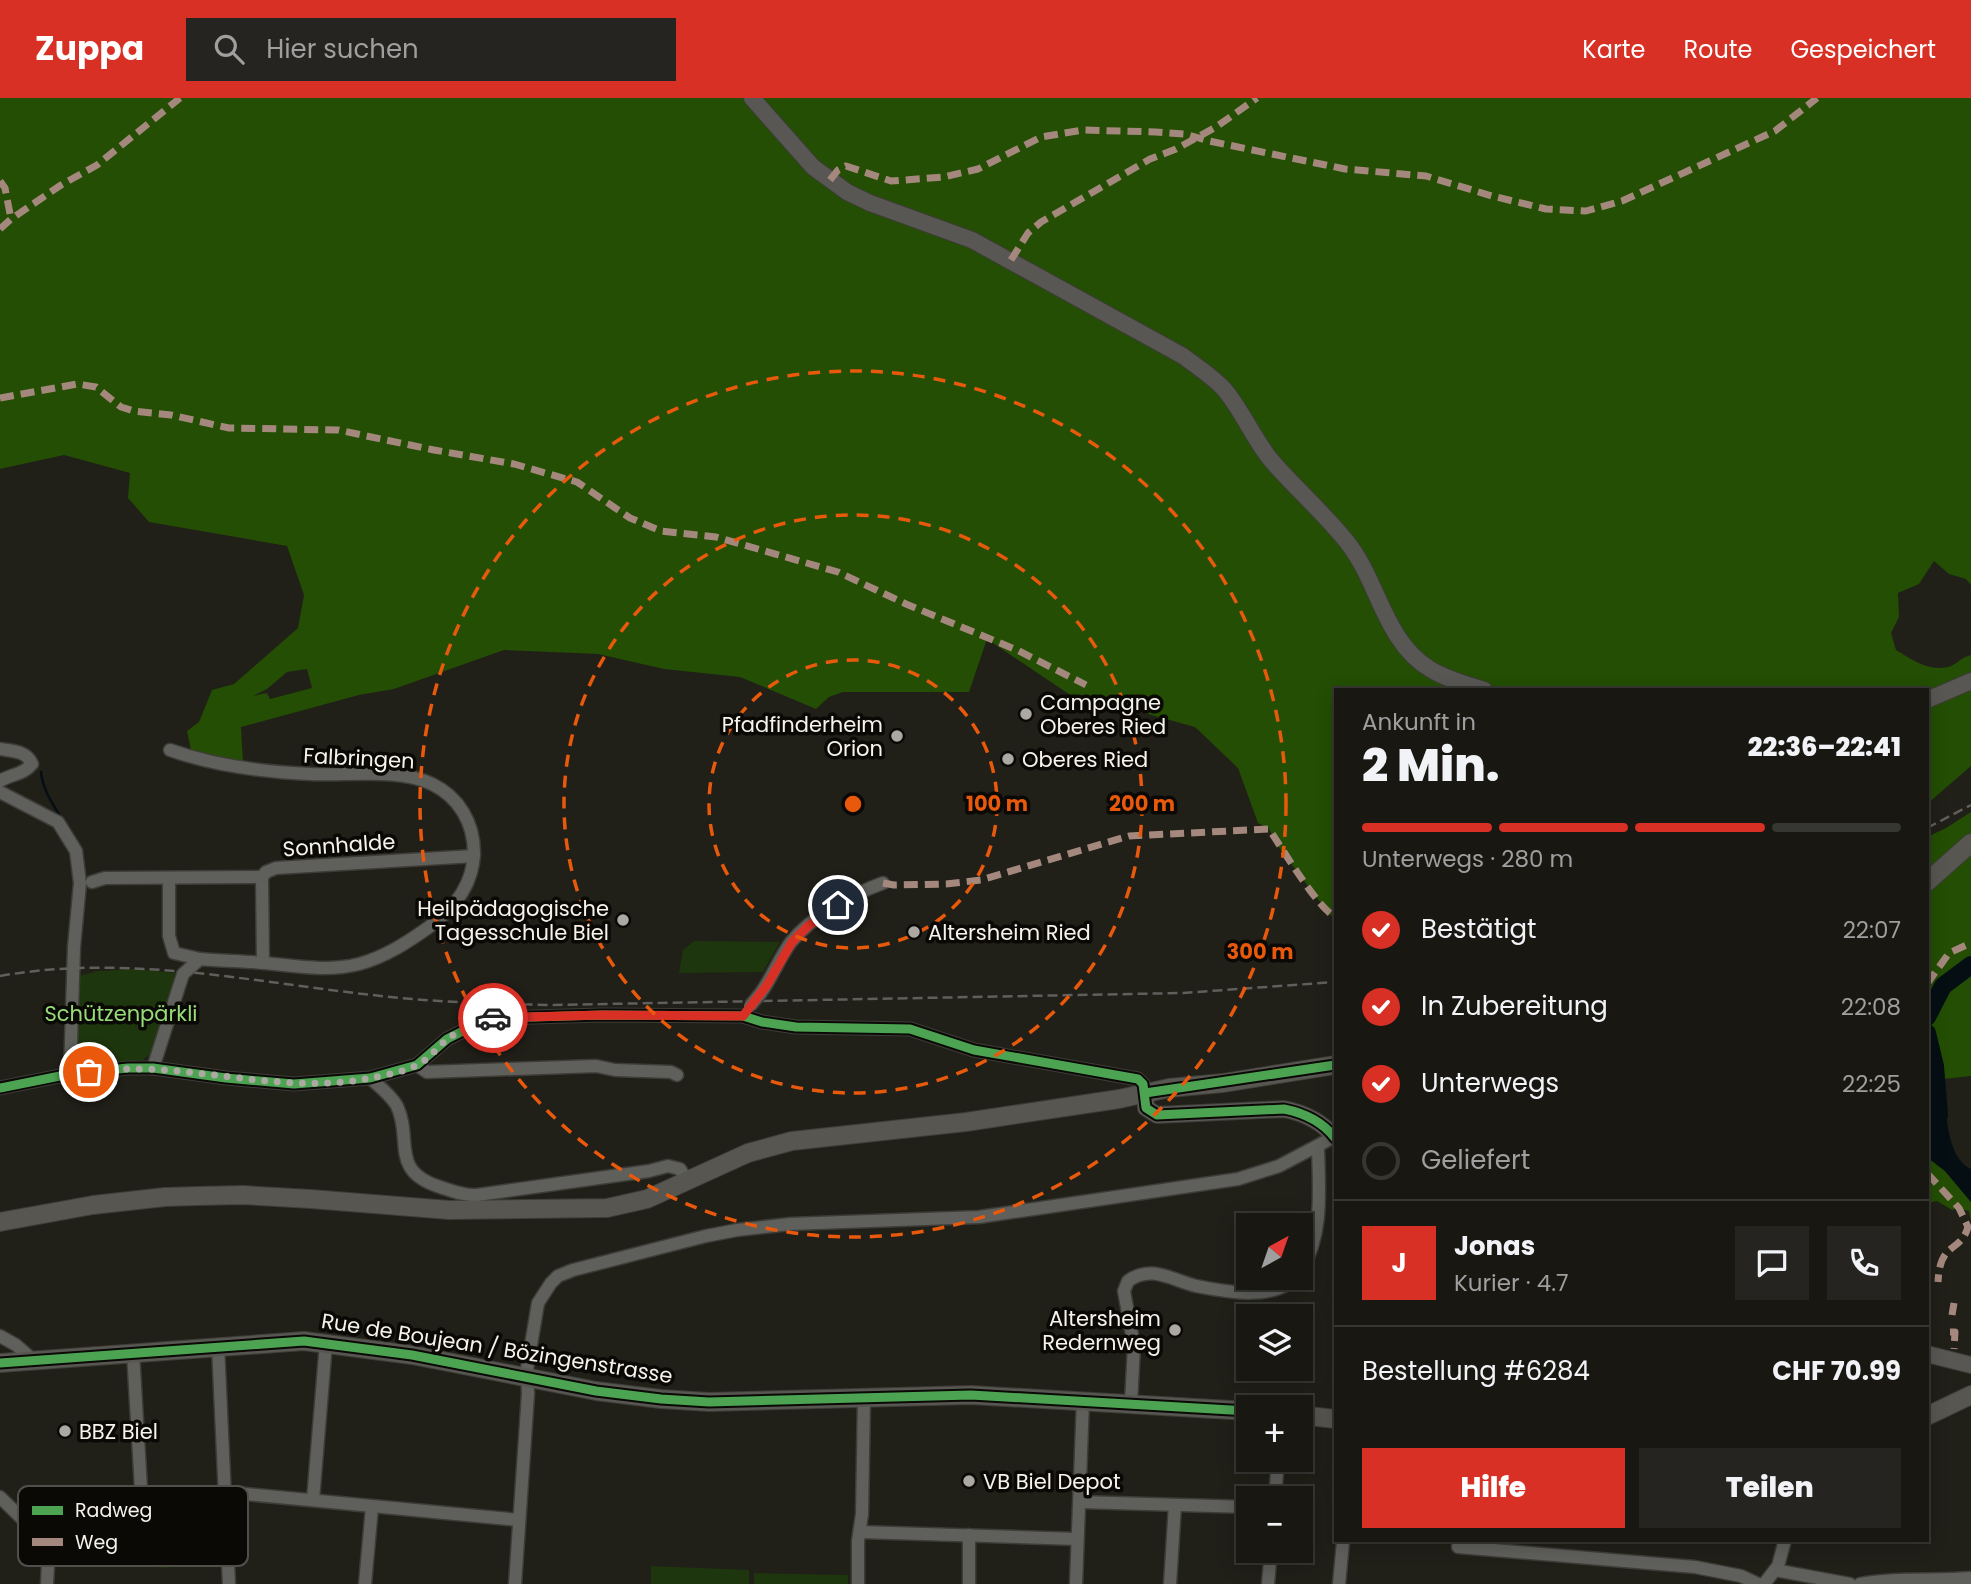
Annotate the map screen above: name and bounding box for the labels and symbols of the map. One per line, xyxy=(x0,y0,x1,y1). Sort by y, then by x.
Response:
place label: Campagne Oberes Ried xyxy=(1040,688,1166,741)
marker: Campagne Oberes Ried xyxy=(1018,706,1034,722)
place label: Pfadfinderheim Orion xyxy=(722,710,883,763)
marker: Pfadfinderheim Orion xyxy=(889,728,905,744)
street label: Falbringen xyxy=(303,741,415,775)
place label: Oberes Ried xyxy=(1022,745,1148,774)
marker: Oberes Ried xyxy=(1000,751,1016,767)
text: 100 m xyxy=(966,789,1028,818)
text: 200 m xyxy=(1109,789,1175,818)
centre of rings xyxy=(841,792,865,816)
street label: Sonnhalde xyxy=(282,827,396,863)
pin xyxy=(808,875,868,935)
place label: Heilpädagogische Tagesschule Biel xyxy=(417,894,609,947)
marker: Heilpädagogische Tagesschule Biel xyxy=(615,912,631,928)
place label: Altersheim Ried xyxy=(928,918,1091,947)
marker: Altersheim Ried xyxy=(906,924,922,940)
text: 300 m xyxy=(1227,937,1293,966)
courier xyxy=(458,983,528,1053)
park label: Schützenpärkli xyxy=(45,999,197,1028)
pin xyxy=(59,1042,119,1102)
north arrow xyxy=(1236,1213,1312,1290)
place label: Altersheim Redernweg xyxy=(1042,1304,1161,1357)
street label: Rue de Boujean / Bözingenstrasse xyxy=(319,1306,675,1390)
marker: Altersheim Redernweg xyxy=(1167,1322,1183,1338)
place label: BBZ Biel xyxy=(79,1417,158,1446)
marker: BBZ Biel xyxy=(57,1423,73,1439)
place label: VB Biel Depot xyxy=(983,1467,1121,1496)
marker: VB Biel Depot xyxy=(961,1473,977,1489)
legend xyxy=(18,1486,248,1566)
text: Radweg xyxy=(75,1497,152,1524)
text: Weg xyxy=(75,1529,118,1556)

